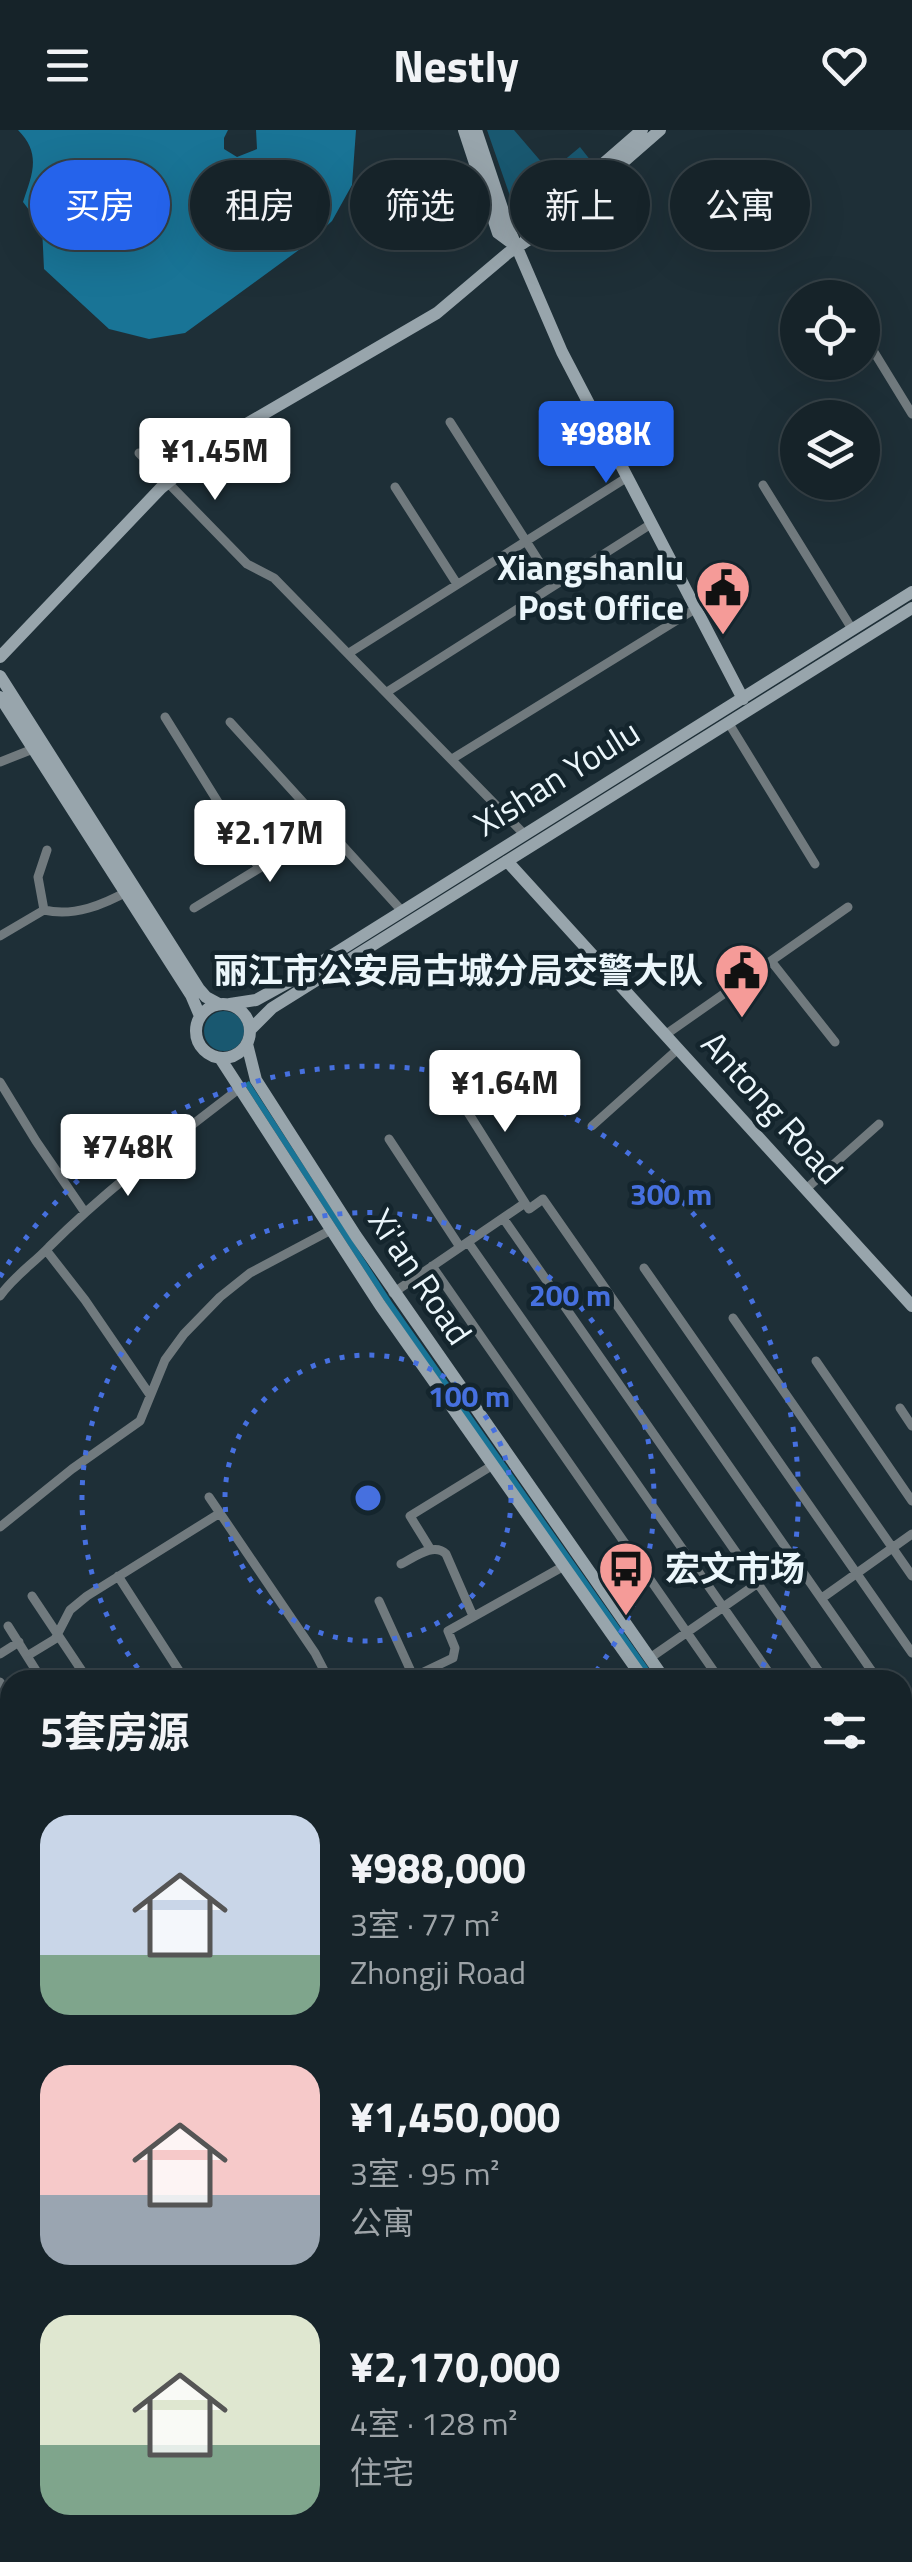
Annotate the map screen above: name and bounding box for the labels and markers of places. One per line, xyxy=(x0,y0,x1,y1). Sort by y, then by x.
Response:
pin: ¥988K xyxy=(536,401,676,486)
pin: ¥1.45M xyxy=(134,418,296,503)
place label: Xiangshanlu Post Office xyxy=(497,540,684,634)
public building icon: Xiangshanlu Post Office xyxy=(693,558,753,637)
pin: ¥2.17M xyxy=(189,800,351,885)
public building icon: 丽江市公安局古城分局交警大队 xyxy=(712,941,772,1020)
place label: 丽江市公安局古城分局交警大队 xyxy=(213,943,703,997)
pin: ¥1.64M xyxy=(424,1050,586,1135)
pin: ¥748K xyxy=(58,1114,198,1199)
centre of rings xyxy=(350,1480,386,1516)
bus stop icon: 宏文市场 xyxy=(596,1539,656,1618)
place label: 宏文市场 xyxy=(665,1541,805,1595)

